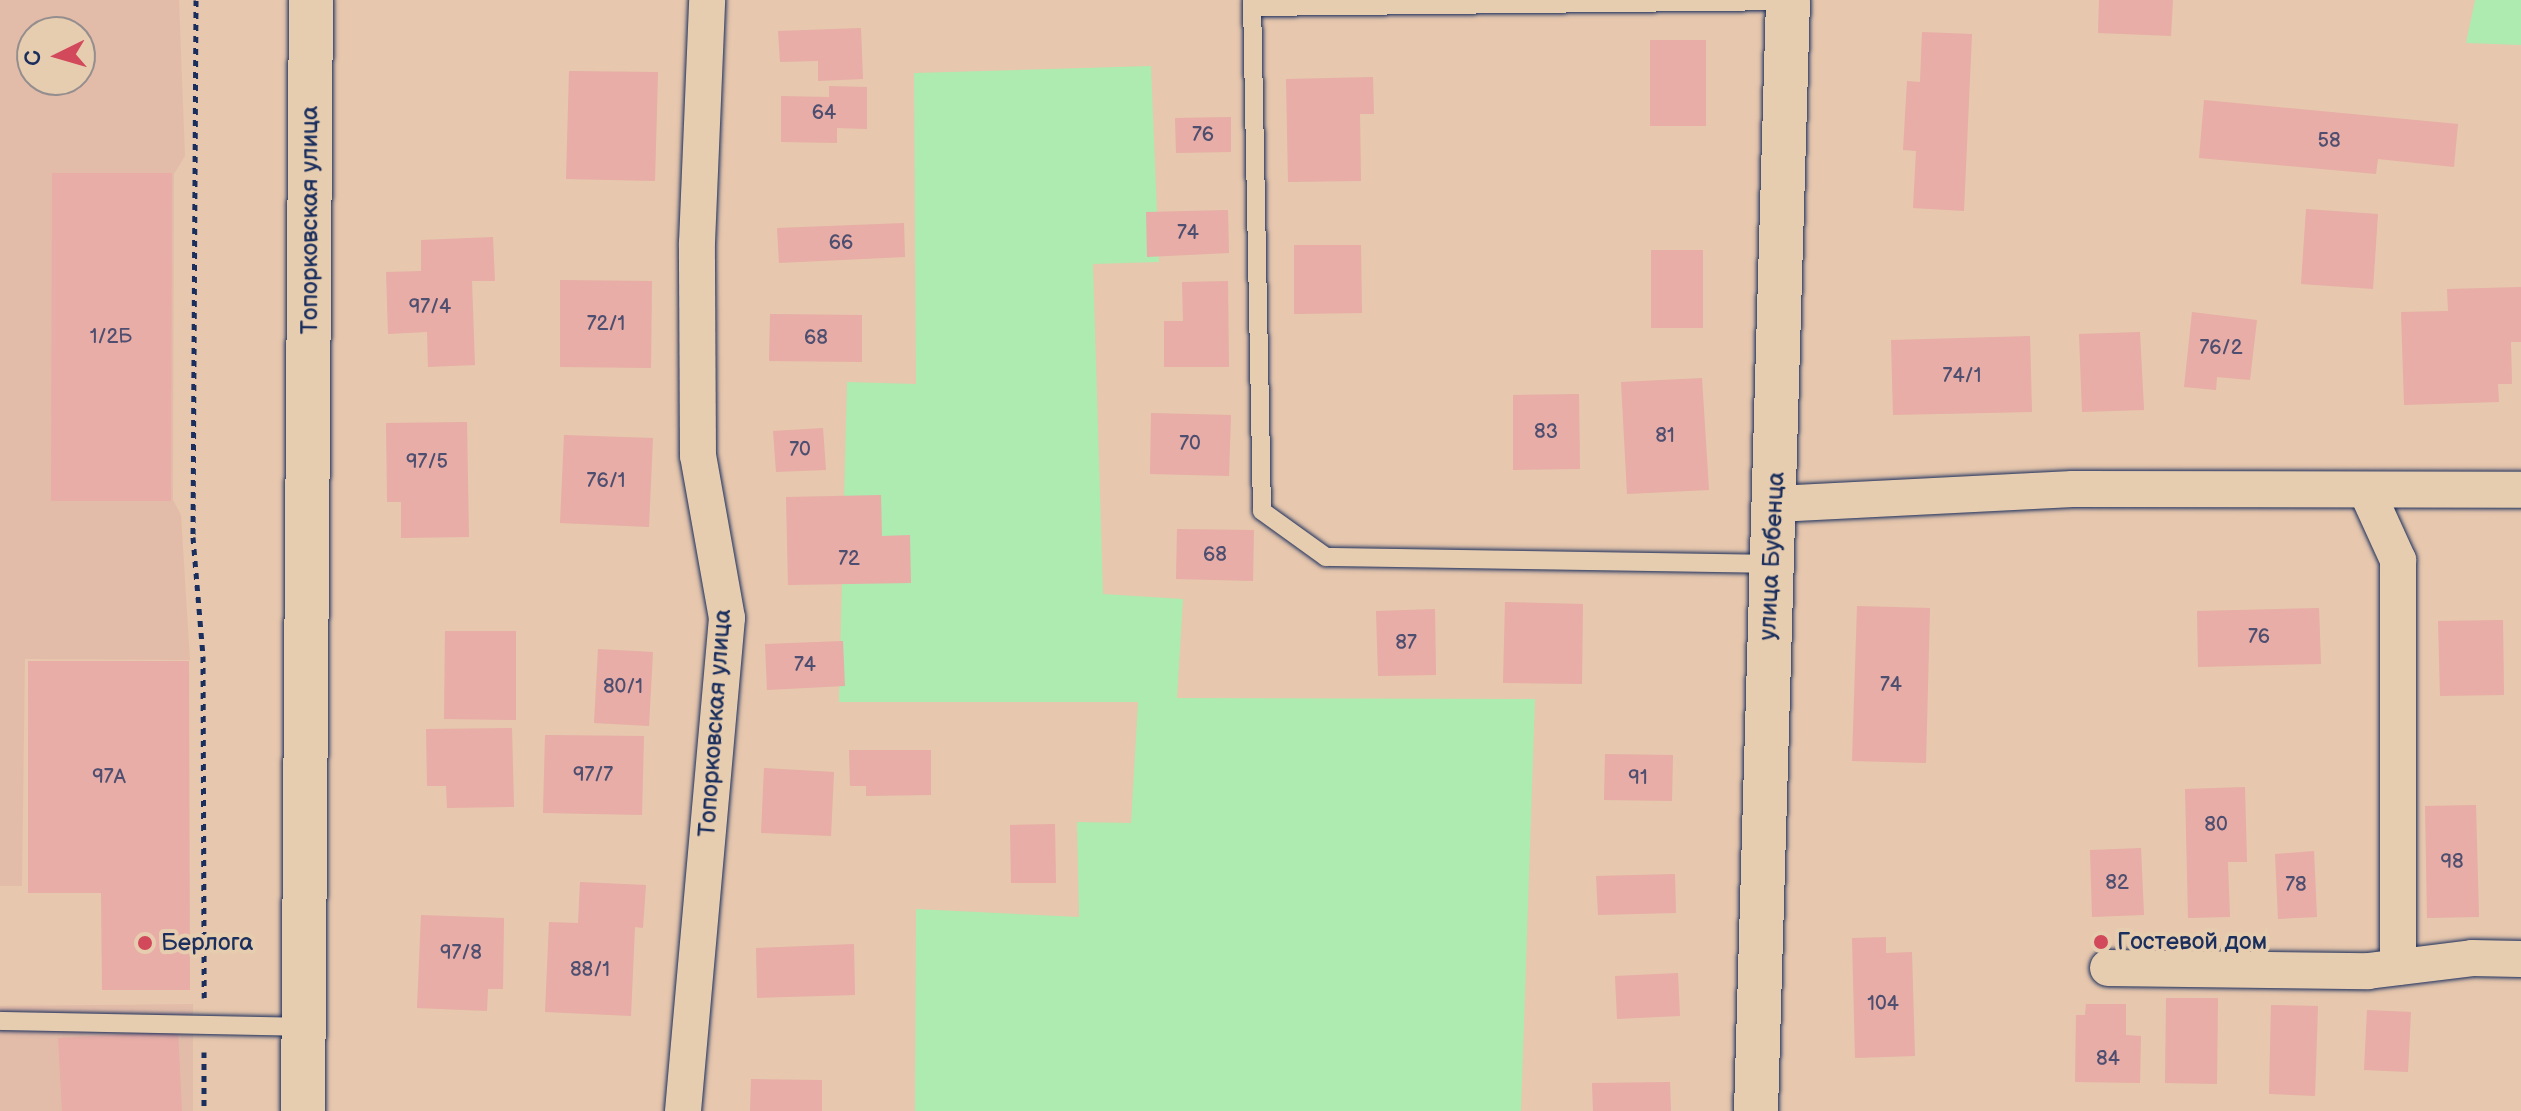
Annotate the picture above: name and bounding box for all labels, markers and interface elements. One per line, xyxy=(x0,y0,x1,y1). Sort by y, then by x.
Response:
north arrow xyxy=(16,16,96,96)
text: С xyxy=(19,49,48,67)
house number: 64 xyxy=(812,101,836,125)
street label: Топорковская улица xyxy=(296,106,324,334)
house number: 76 xyxy=(1192,123,1214,147)
house number: 58 xyxy=(2317,129,2341,153)
house number: 74 xyxy=(1177,221,1199,245)
house number: 66 xyxy=(829,231,853,255)
house number: 97/4 xyxy=(409,295,451,319)
house number: 72/1 xyxy=(587,312,625,336)
house number: 1/2Б xyxy=(90,325,132,349)
house number: 68 xyxy=(804,326,828,350)
house number: 76/2 xyxy=(2200,336,2242,360)
house number: 74/1 xyxy=(1943,364,1981,388)
house number: 83 xyxy=(1534,420,1558,444)
house number: 81 xyxy=(1655,424,1675,448)
house number: 70 xyxy=(1179,432,1201,456)
house number: 70 xyxy=(789,438,811,462)
house number: 97/5 xyxy=(406,450,448,474)
house number: 76/1 xyxy=(587,469,625,493)
street label: улица Бубенца xyxy=(1753,471,1791,641)
house number: 68 xyxy=(1203,543,1227,567)
house number: 72 xyxy=(838,547,860,571)
street label: Топорковская улица xyxy=(693,608,737,838)
house number: 76 xyxy=(2248,625,2270,649)
house number: 87 xyxy=(1395,631,1417,655)
house number: 74 xyxy=(794,653,816,677)
house number: 74 xyxy=(1880,673,1902,697)
house number: 80/1 xyxy=(603,675,643,699)
house number: 97/7 xyxy=(573,763,613,787)
house number: 97А xyxy=(92,765,126,789)
house number: 91 xyxy=(1628,766,1648,790)
house number: 80 xyxy=(2204,813,2228,837)
house number: 98 xyxy=(2440,850,2464,874)
house number: 82 xyxy=(2105,871,2129,895)
house number: 78 xyxy=(2285,873,2307,897)
place label: Гостевой дом xyxy=(2117,928,2267,956)
place label: Берлога xyxy=(161,929,253,957)
marker: Гостевой дом xyxy=(2092,933,2110,951)
marker: Берлога xyxy=(136,934,154,952)
house number: 97/8 xyxy=(440,941,482,965)
house number: 88/1 xyxy=(570,958,610,982)
house number: 104 xyxy=(1867,992,1899,1016)
house number: 84 xyxy=(2096,1047,2120,1071)

